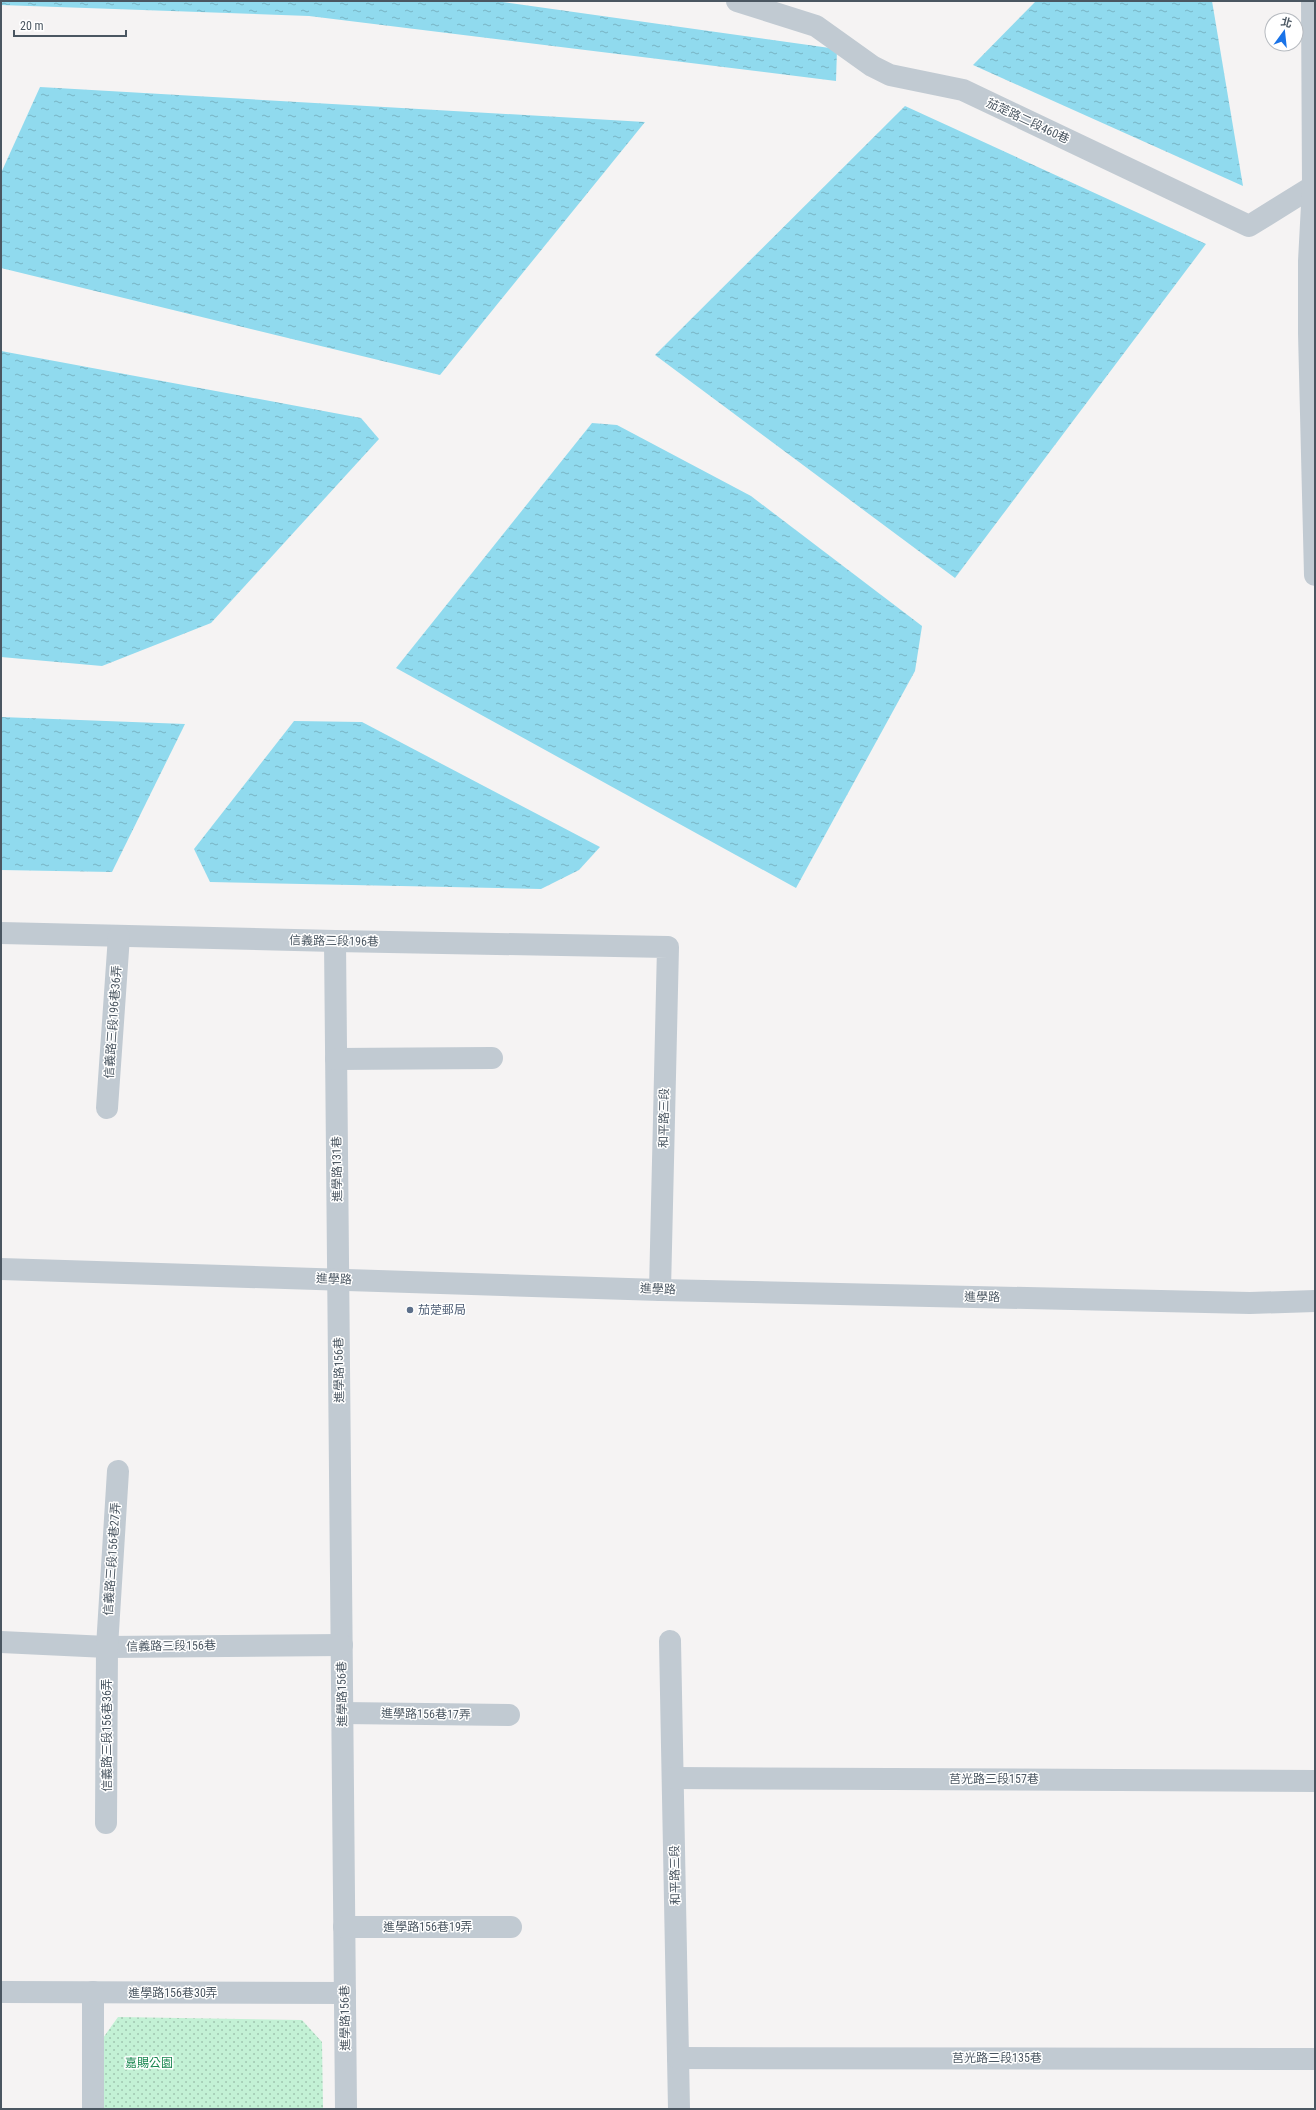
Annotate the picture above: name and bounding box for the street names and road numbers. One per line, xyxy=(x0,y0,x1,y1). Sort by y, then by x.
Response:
street label: 茄萣路二段460巷 xyxy=(984,96,1072,146)
street label: 信義路三段196巷 xyxy=(289,933,379,949)
street label: 信義路三段196巷36弄 xyxy=(102,965,124,1079)
street label: 和平路三段 xyxy=(656,1088,672,1148)
street label: 進學路131巷 xyxy=(329,1136,345,1202)
street label: 進學路 xyxy=(316,1271,352,1287)
street label: 進學路 xyxy=(640,1281,676,1297)
street label: 進學路 xyxy=(964,1290,1000,1304)
street label: 進學路156巷 xyxy=(331,1337,347,1403)
street label: 信義路三段156巷27弄 xyxy=(101,1502,123,1616)
street label: 信義路三段156巷 xyxy=(126,1638,216,1654)
street label: 進學路156巷 xyxy=(334,1661,350,1727)
street label: 信義路三段156巷36弄 xyxy=(100,1678,114,1792)
street label: 進學路156巷17弄 xyxy=(381,1706,471,1722)
street label: 莒光路三段157巷 xyxy=(949,1772,1039,1786)
street label: 和平路三段 xyxy=(667,1845,683,1905)
street label: 進學路156巷19弄 xyxy=(383,1920,473,1934)
street label: 進學路156巷 xyxy=(337,1985,353,2051)
street label: 進學路156巷30弄 xyxy=(128,1986,218,2000)
street label: 莒光路三段135巷 xyxy=(952,2051,1042,2065)

